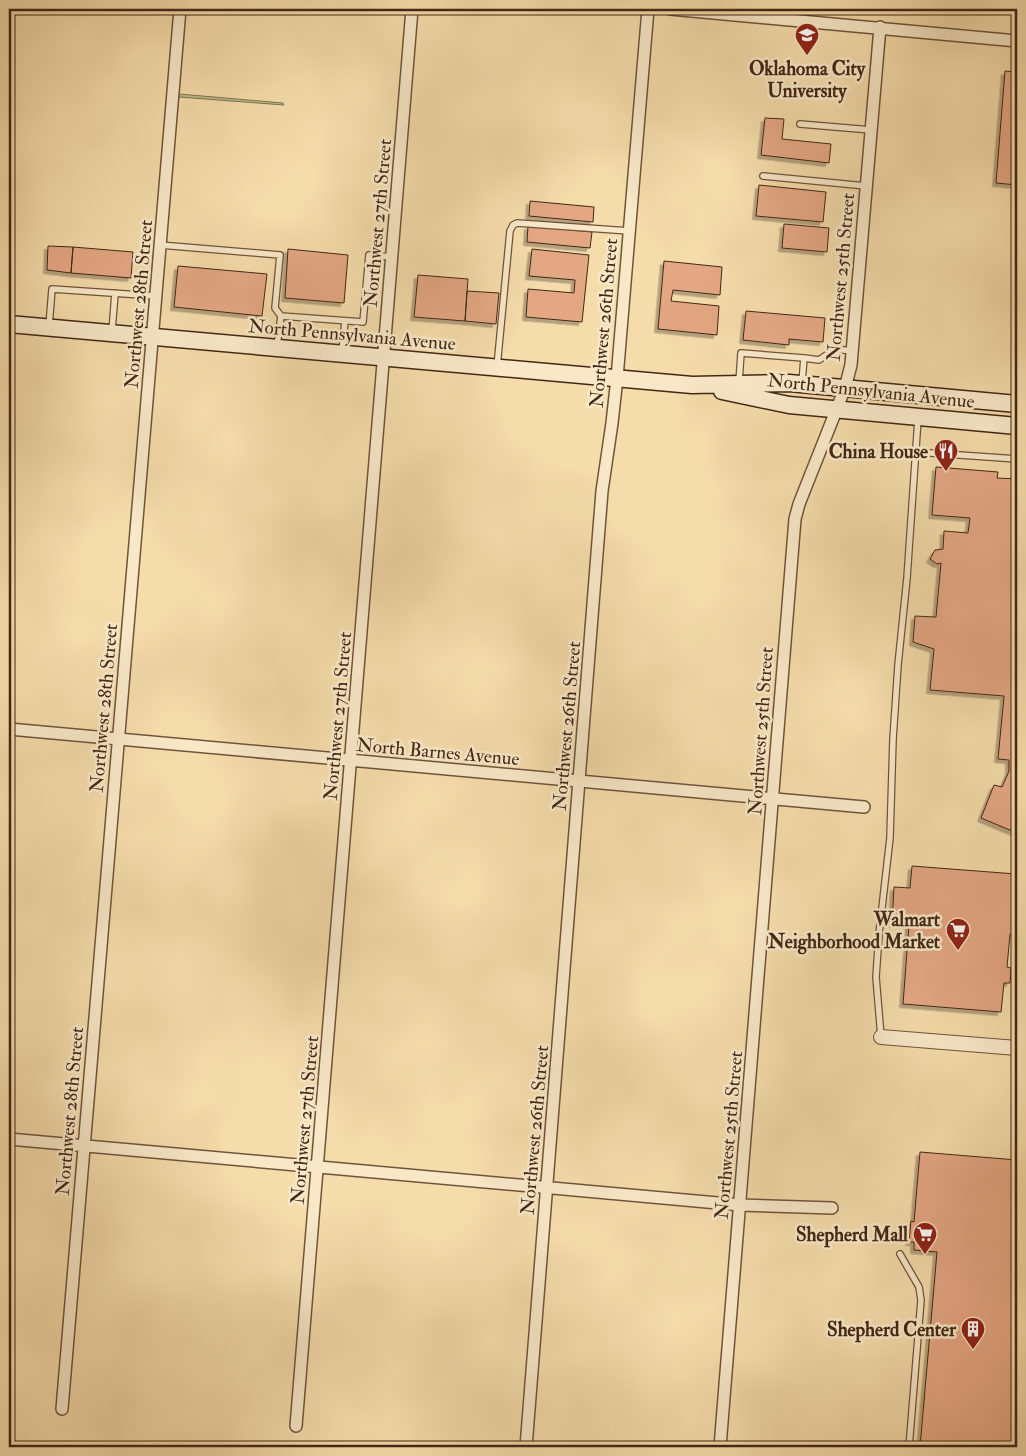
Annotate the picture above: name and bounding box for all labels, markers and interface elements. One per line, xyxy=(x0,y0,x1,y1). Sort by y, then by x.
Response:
school or university icon: Oklahoma City University xyxy=(794,22,820,56)
place label: Oklahoma City University xyxy=(749,57,866,104)
street label: Northwest 27th Street xyxy=(359,138,397,308)
street label: Northwest 25th Street xyxy=(822,192,860,362)
street label: Northwest 28th Street xyxy=(120,219,158,389)
street label: Northwest 26th Street xyxy=(585,237,623,409)
street label: North Pennsylvania Avenue xyxy=(247,314,457,356)
street label: North Pennsylvania Avenue xyxy=(766,368,976,414)
restaurant icon: China House xyxy=(933,438,959,472)
place label: China House xyxy=(829,440,928,464)
street label: Northwest 28th Street xyxy=(85,623,123,793)
street label: Northwest 27th Street xyxy=(319,631,357,801)
street label: Northwest 26th Street xyxy=(548,640,586,812)
street label: Northwest 25th Street xyxy=(743,646,779,816)
street label: North Barnes Avenue xyxy=(355,733,520,771)
place label: Walmart Neighborhood Market xyxy=(767,908,941,955)
supermarket icon: Walmart Neighborhood Market xyxy=(945,917,971,951)
street label: Northwest 28th Street xyxy=(51,1026,89,1196)
street label: Northwest 27th Street xyxy=(286,1035,324,1205)
street label: Northwest 26th Street xyxy=(516,1044,554,1216)
street label: Northwest 25th Street xyxy=(710,1050,748,1220)
supermarket icon: Shepherd Mall xyxy=(912,1221,938,1255)
place label: Shepherd Mall xyxy=(796,1223,908,1248)
building icon: Shepherd Center xyxy=(960,1316,986,1350)
place label: Shepherd Center xyxy=(827,1318,957,1343)

